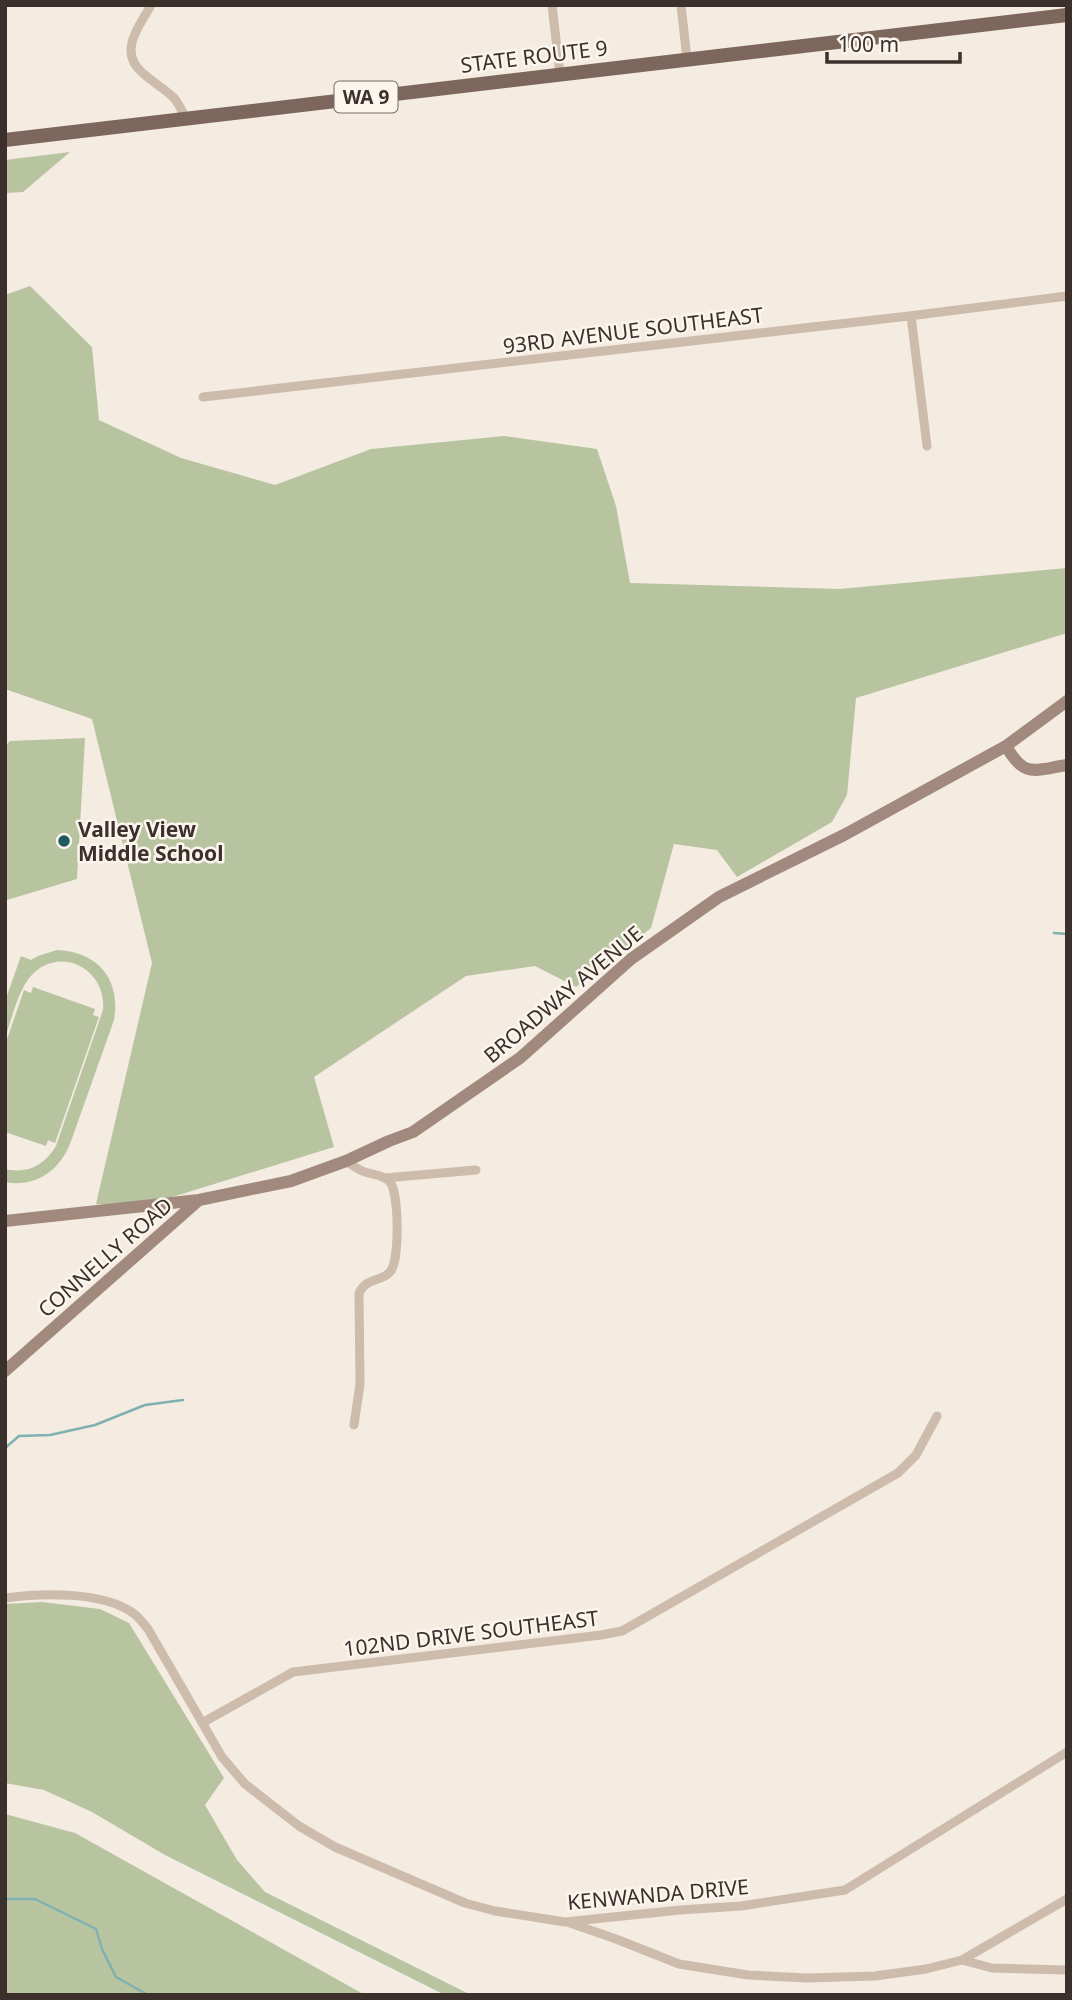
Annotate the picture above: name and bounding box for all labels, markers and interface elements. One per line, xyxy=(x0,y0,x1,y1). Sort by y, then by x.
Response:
scale bar xyxy=(827,21,960,65)
text: 100 m xyxy=(838,30,899,58)
street label: STATE ROUTE 9 xyxy=(459,33,609,79)
road number: WA 9 xyxy=(334,82,398,113)
street label: 93RD AVENUE SOUTHEAST xyxy=(501,300,765,360)
place label: Valley View Middle School xyxy=(78,815,223,867)
marker: Valley View Middle School xyxy=(56,833,72,849)
street label: BROADWAY AVENUE xyxy=(478,919,648,1069)
street label: CONNELLY ROAD xyxy=(32,1191,178,1323)
street label: 102ND DRIVE SOUTHEAST xyxy=(342,1603,600,1663)
street label: KENWANDA DRIVE xyxy=(566,1872,750,1916)

